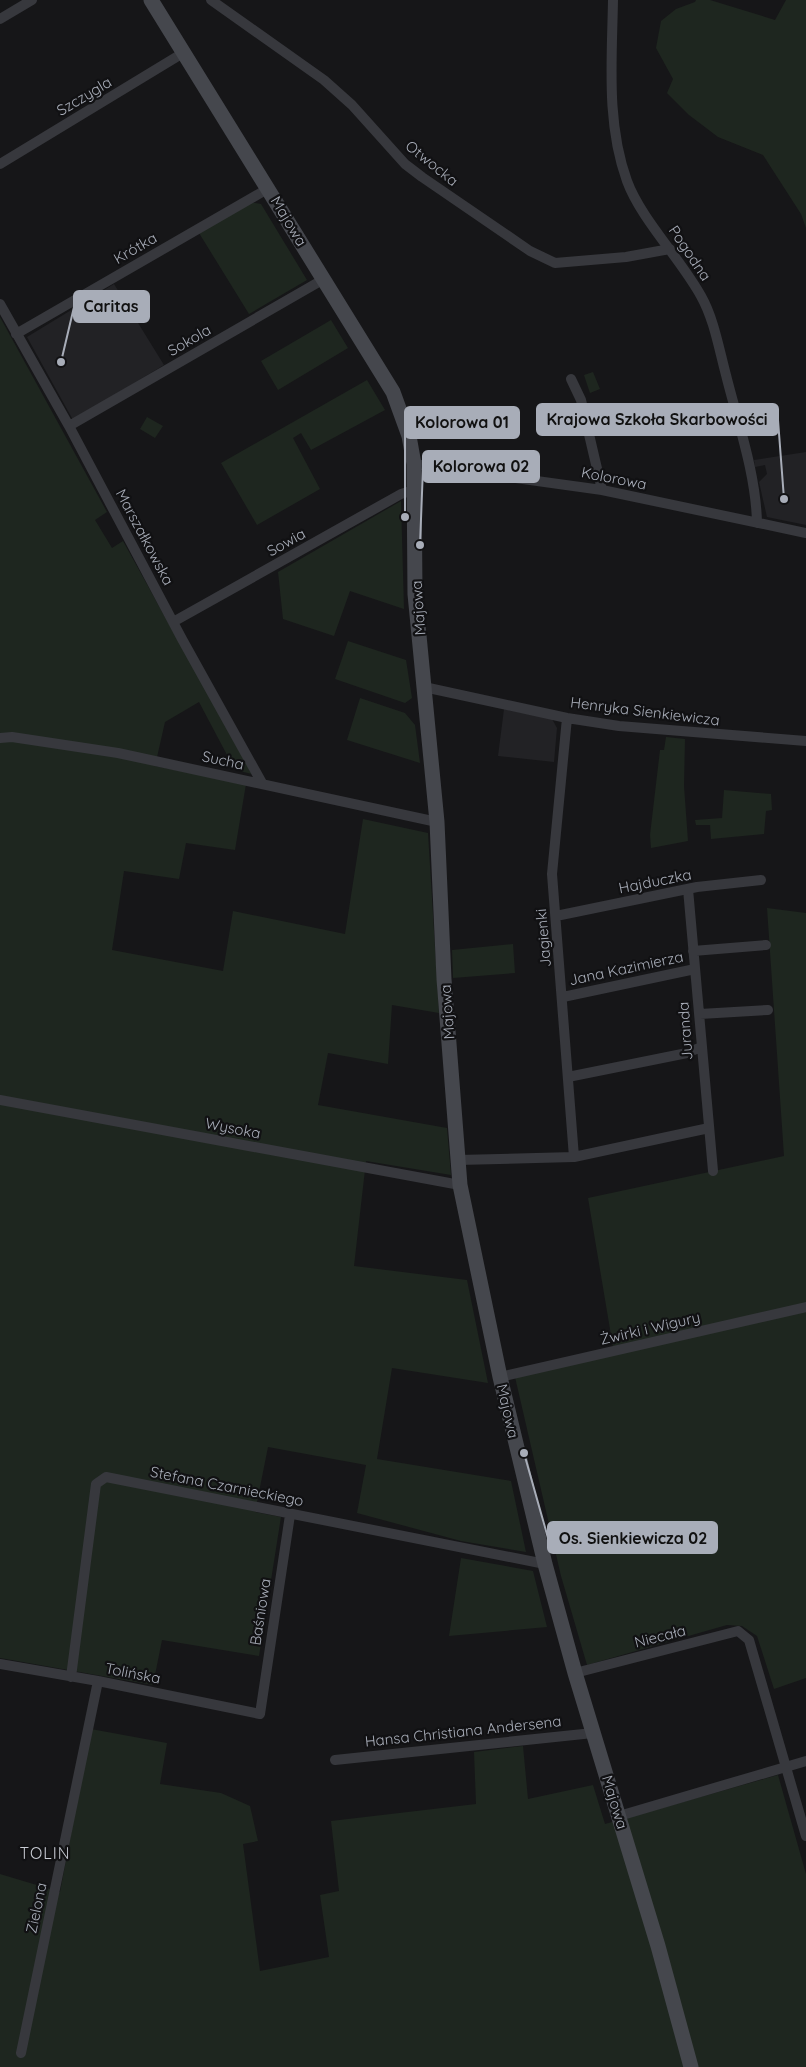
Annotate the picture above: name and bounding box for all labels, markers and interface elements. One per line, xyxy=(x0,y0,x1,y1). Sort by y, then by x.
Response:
street label: Szczygla xyxy=(53,72,115,120)
street label: Otwocka xyxy=(402,136,462,190)
street label: Majowa xyxy=(267,193,311,249)
street label: Pogodna xyxy=(665,222,715,284)
street label: Krótka xyxy=(110,228,160,268)
callout: Caritas xyxy=(74,291,149,322)
text: Caritas xyxy=(83,296,139,316)
street label: Sokola xyxy=(164,320,214,360)
callout: Krajowa Szkoła Skarbowości xyxy=(537,404,778,435)
callout: Kolorowa 01 xyxy=(405,407,519,438)
text: Krajowa Szkoła Skarbowości xyxy=(547,409,768,429)
text: Kolorowa 01 xyxy=(415,412,509,432)
callout: Kolorowa 02 xyxy=(423,451,539,482)
text: Kolorowa 02 xyxy=(433,456,529,476)
street label: Kolorowa xyxy=(580,462,648,494)
street label: Marszałkowska xyxy=(112,486,178,588)
street label: Sowia xyxy=(263,524,309,560)
street label: Majowa xyxy=(407,580,429,636)
street label: Henryka Sienkiewicza xyxy=(569,692,721,730)
street label: Sucha xyxy=(200,746,246,774)
street label: Hajduczka xyxy=(617,865,693,897)
street label: Jagienki xyxy=(531,908,555,968)
street label: Jana Kazimierza xyxy=(567,947,685,989)
street label: Majowa xyxy=(436,984,458,1040)
street label: Juranda xyxy=(673,1001,697,1061)
street label: Wysoka xyxy=(204,1113,262,1143)
street label: Żwirki i Wigury xyxy=(598,1307,702,1349)
street label: Majowa xyxy=(493,1382,523,1440)
street label: Stefana Czarnieckiego xyxy=(149,1462,305,1510)
callout: Os. Sienkiewicza 02 xyxy=(548,1522,717,1553)
text: Os. Sienkiewicza 02 xyxy=(559,1528,707,1548)
street label: Baśniowa xyxy=(245,1577,275,1647)
street label: Niecała xyxy=(632,1620,688,1652)
street label: Tolińska xyxy=(104,1658,162,1688)
street label: Hansa Christiana Andersena xyxy=(364,1711,562,1751)
street label: Majowa xyxy=(598,1773,632,1831)
district label: TOLIN xyxy=(20,1843,70,1863)
street label: Zielona xyxy=(21,1881,51,1935)

